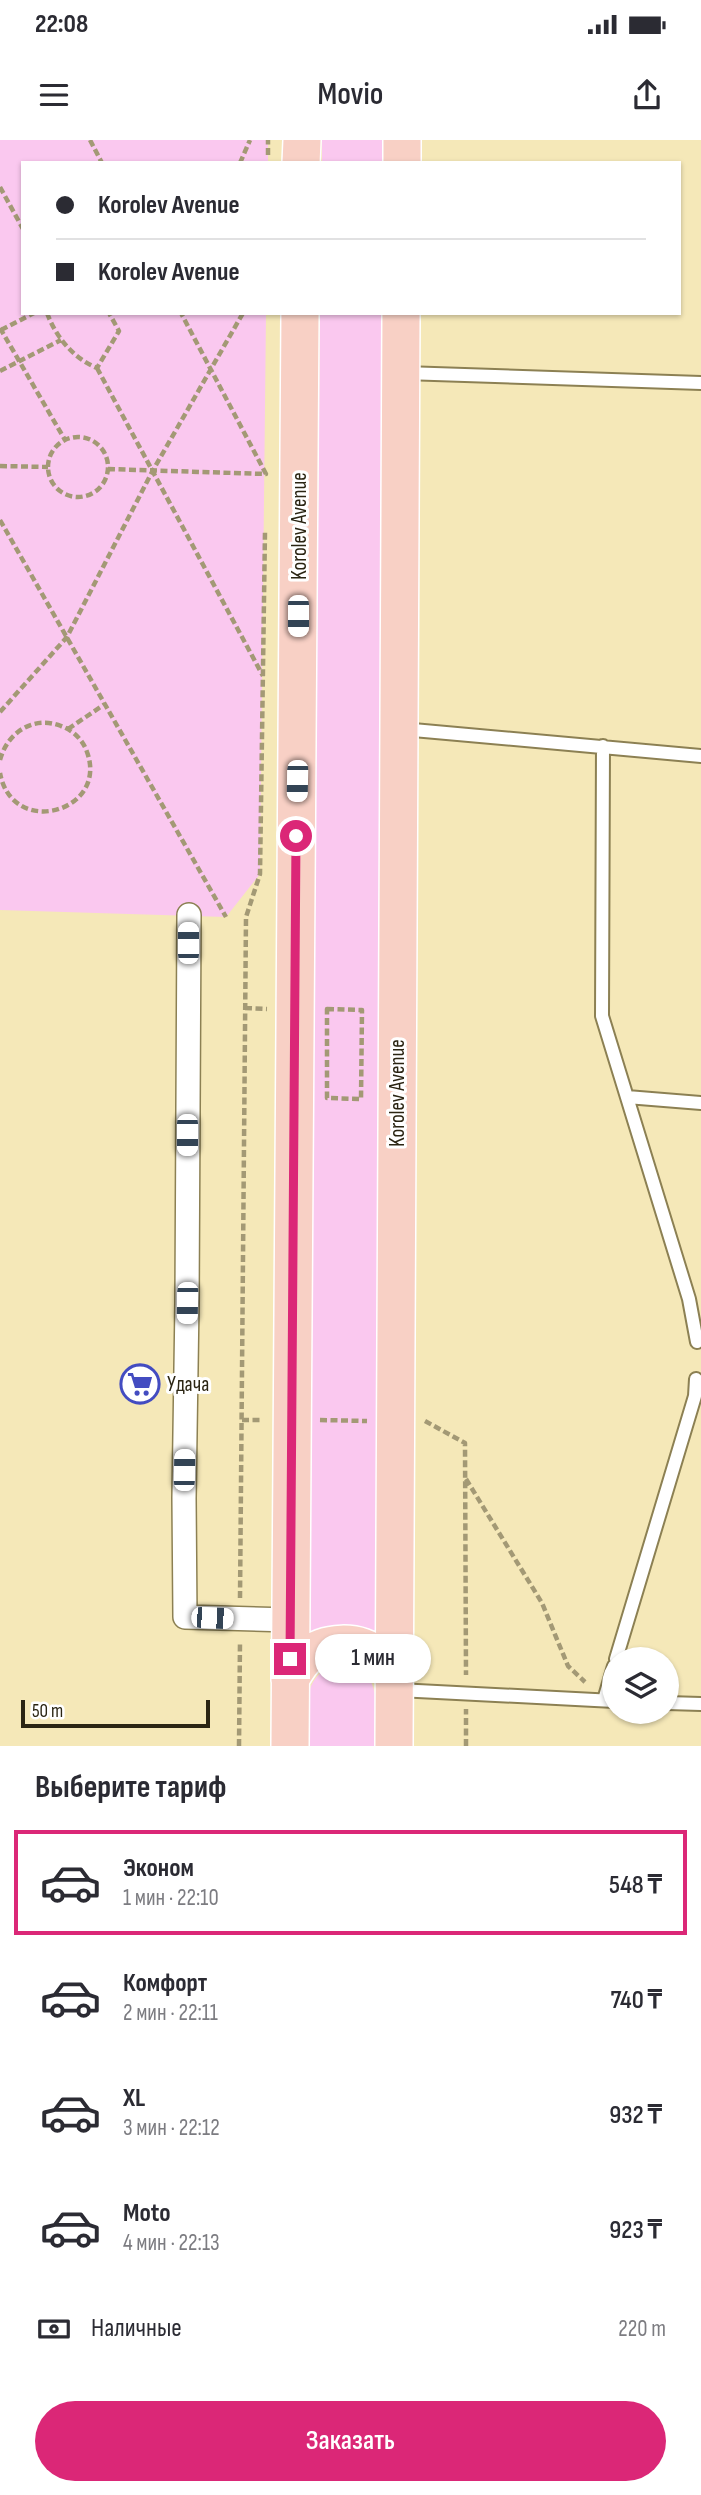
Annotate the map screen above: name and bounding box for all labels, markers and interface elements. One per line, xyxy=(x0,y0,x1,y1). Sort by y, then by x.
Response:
text: 22:08 xyxy=(35,9,88,40)
text: Movio xyxy=(317,75,384,114)
icon: menu xyxy=(35,76,73,114)
icon: share xyxy=(628,76,666,114)
text: Korolev Avenue xyxy=(98,190,239,221)
text: Korolev Avenue xyxy=(98,257,239,288)
street label: Korolev Avenue xyxy=(287,472,312,580)
car xyxy=(288,595,309,637)
car xyxy=(287,760,308,802)
route start xyxy=(280,820,312,852)
car xyxy=(178,922,199,964)
street label: Korolev Avenue xyxy=(385,1039,410,1147)
car xyxy=(177,1114,198,1156)
car xyxy=(177,1282,198,1324)
supermarket icon: Удача xyxy=(119,1363,161,1405)
place label: Удача xyxy=(167,1372,209,1397)
car xyxy=(174,1449,195,1491)
car xyxy=(191,1607,234,1629)
callout: 1 мин xyxy=(314,1634,430,1684)
route end xyxy=(274,1643,306,1675)
text: 1 мин xyxy=(351,1644,395,1672)
map controls xyxy=(602,1647,679,1724)
button: layers xyxy=(602,1647,679,1724)
scale bar xyxy=(21,1697,210,1729)
text: 50 m xyxy=(32,1700,63,1723)
text: Выберите тариф xyxy=(35,1768,226,1807)
icon: car xyxy=(39,1851,102,1914)
text: Эконом xyxy=(123,1853,194,1884)
text: 548 ₸ xyxy=(609,1870,662,1901)
text: 1 мин · 22:10 xyxy=(123,1884,219,1912)
icon: car xyxy=(39,1966,102,2029)
text: Комфорт xyxy=(123,1968,207,1999)
text: 740 ₸ xyxy=(611,1985,662,2016)
text: 2 мин · 22:11 xyxy=(123,1999,218,2027)
icon: car xyxy=(39,2081,102,2144)
text: XL xyxy=(123,2083,145,2114)
text: 932 ₸ xyxy=(609,2100,662,2131)
text: 3 мин · 22:12 xyxy=(123,2114,220,2142)
icon: car xyxy=(39,2196,102,2259)
text: Moto xyxy=(123,2198,171,2229)
text: 923 ₸ xyxy=(609,2215,662,2246)
text: 4 мин · 22:13 xyxy=(123,2229,220,2257)
icon: cash xyxy=(35,2310,73,2348)
text: Наличные xyxy=(91,2313,182,2344)
text: 220 m xyxy=(618,2315,666,2343)
button: Заказать xyxy=(35,2401,666,2481)

